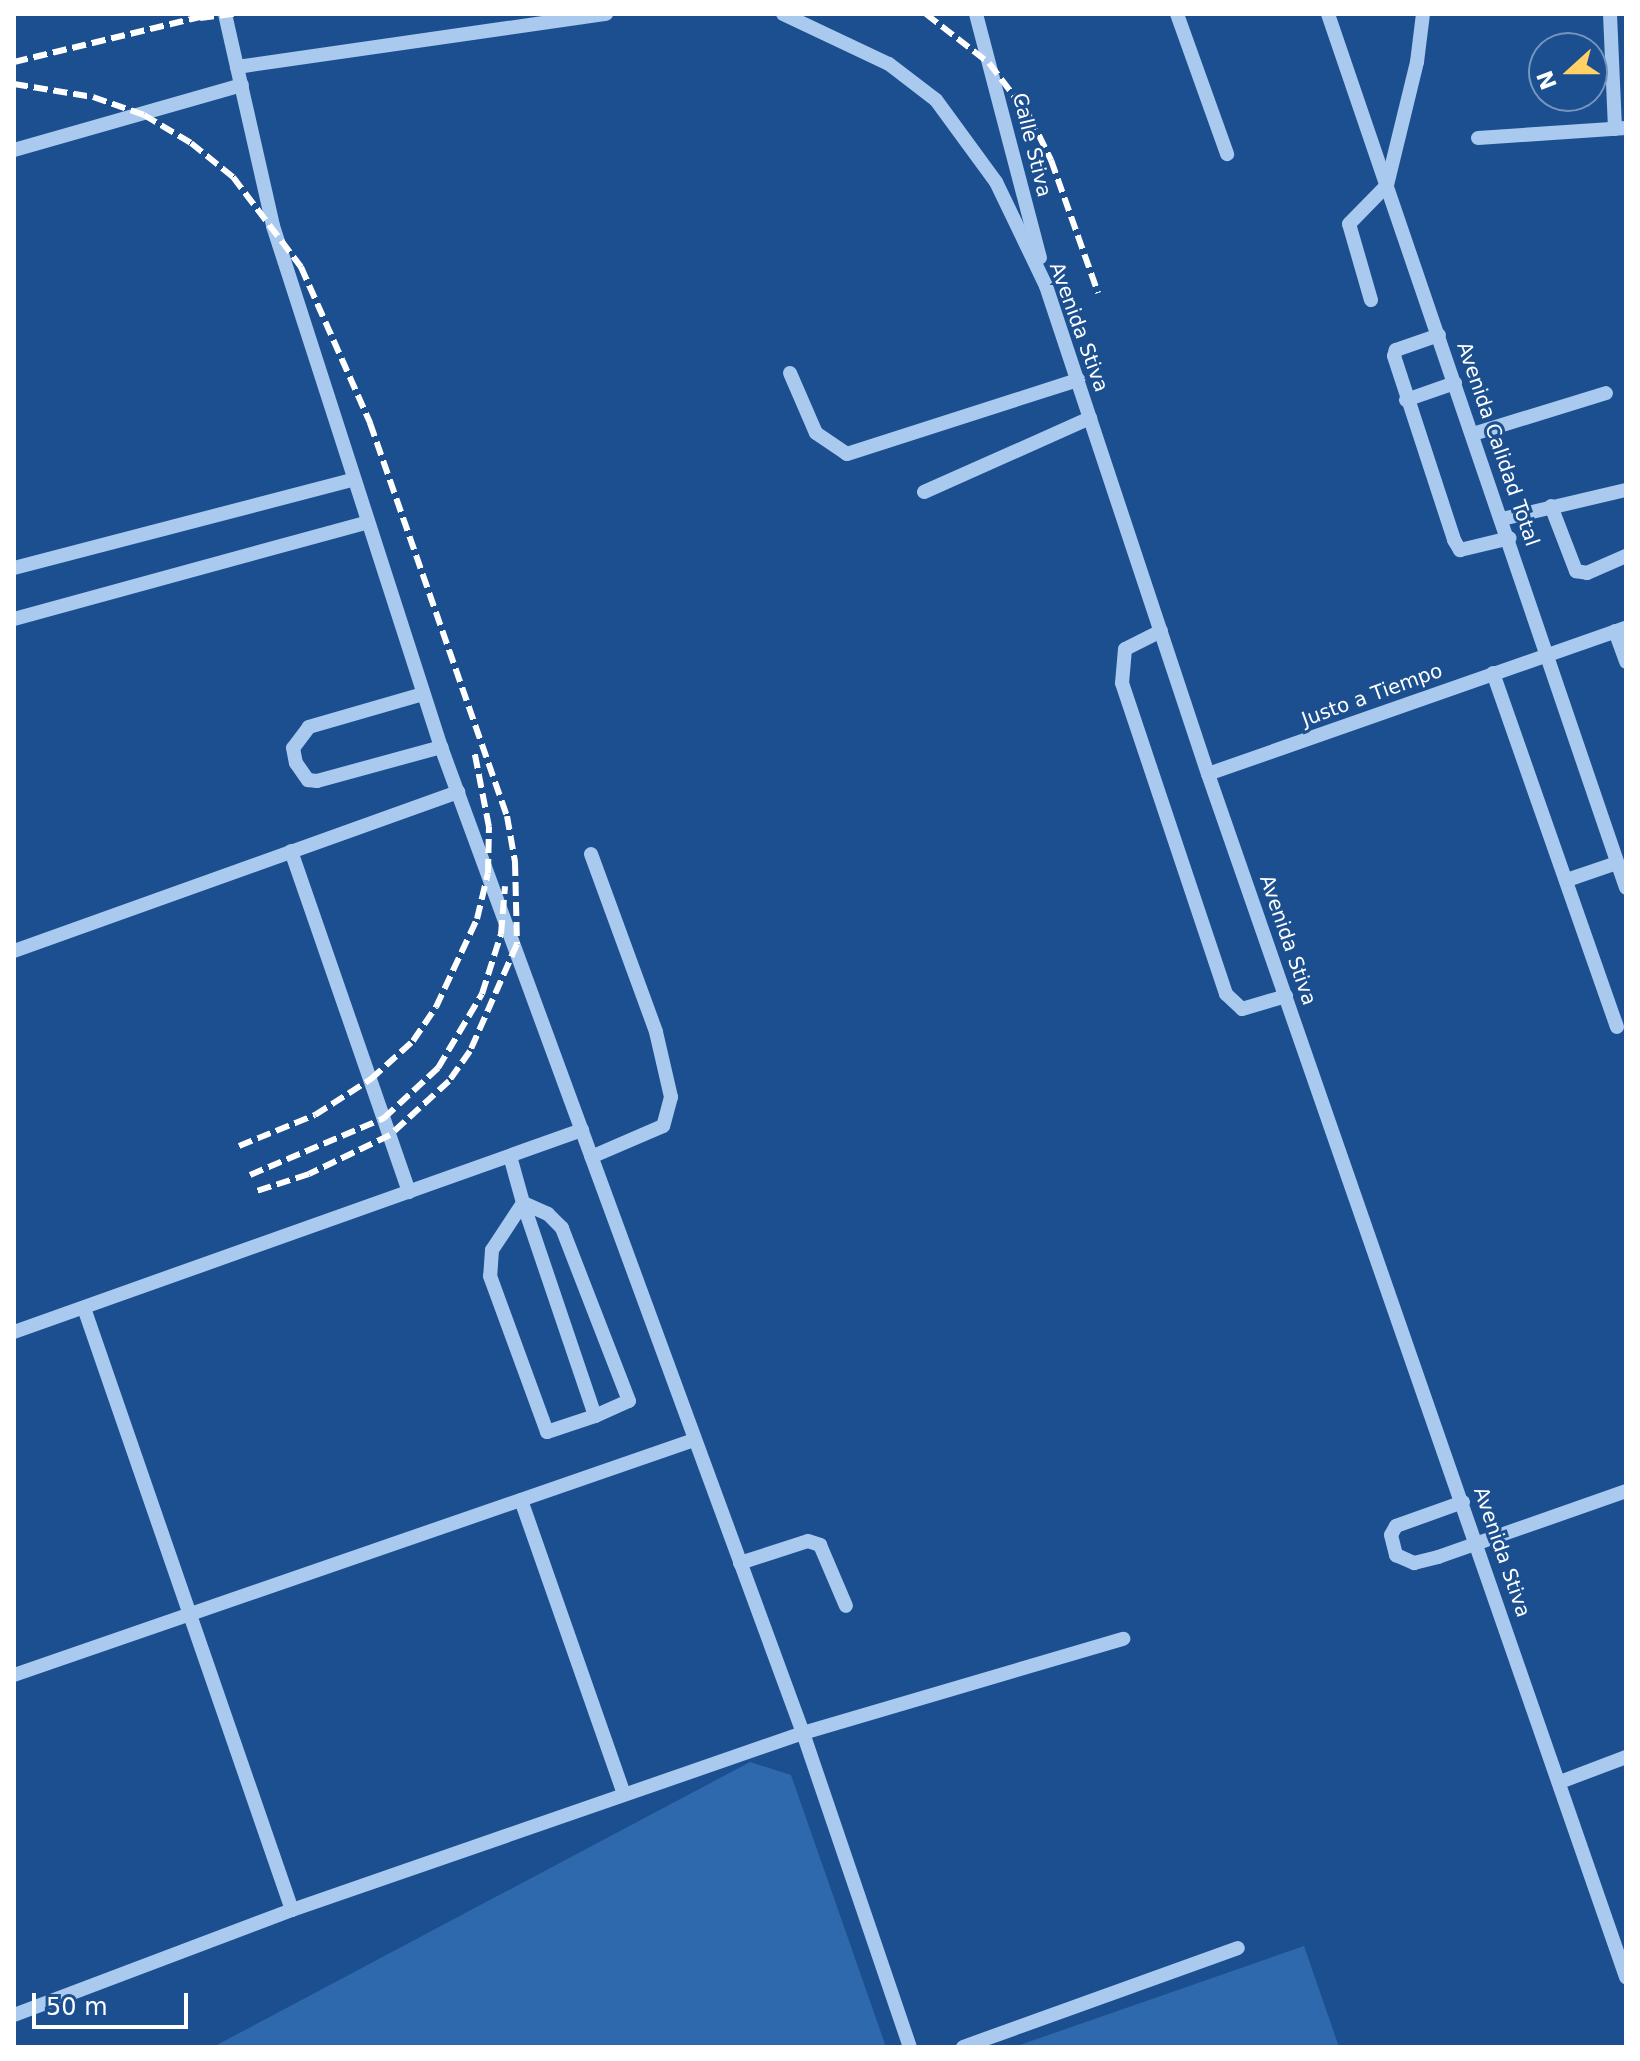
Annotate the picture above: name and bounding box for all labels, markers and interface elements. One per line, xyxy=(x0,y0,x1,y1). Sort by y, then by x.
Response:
north arrow xyxy=(1528,32,1608,112)
text: N xyxy=(1532,67,1562,93)
street label: Calle Stiva xyxy=(1008,91,1056,199)
street label: Avenida Stiva xyxy=(1044,259,1114,395)
street label: Avenida Calidad Total xyxy=(1452,339,1544,549)
street label: Justo a Tiempo xyxy=(1298,658,1446,732)
street label: Avenida Stiva xyxy=(1254,872,1322,1008)
street label: Avenida Stiva xyxy=(1468,1484,1536,1620)
scale bar xyxy=(36,1977,192,2027)
text: 50 m xyxy=(46,1993,108,2021)

